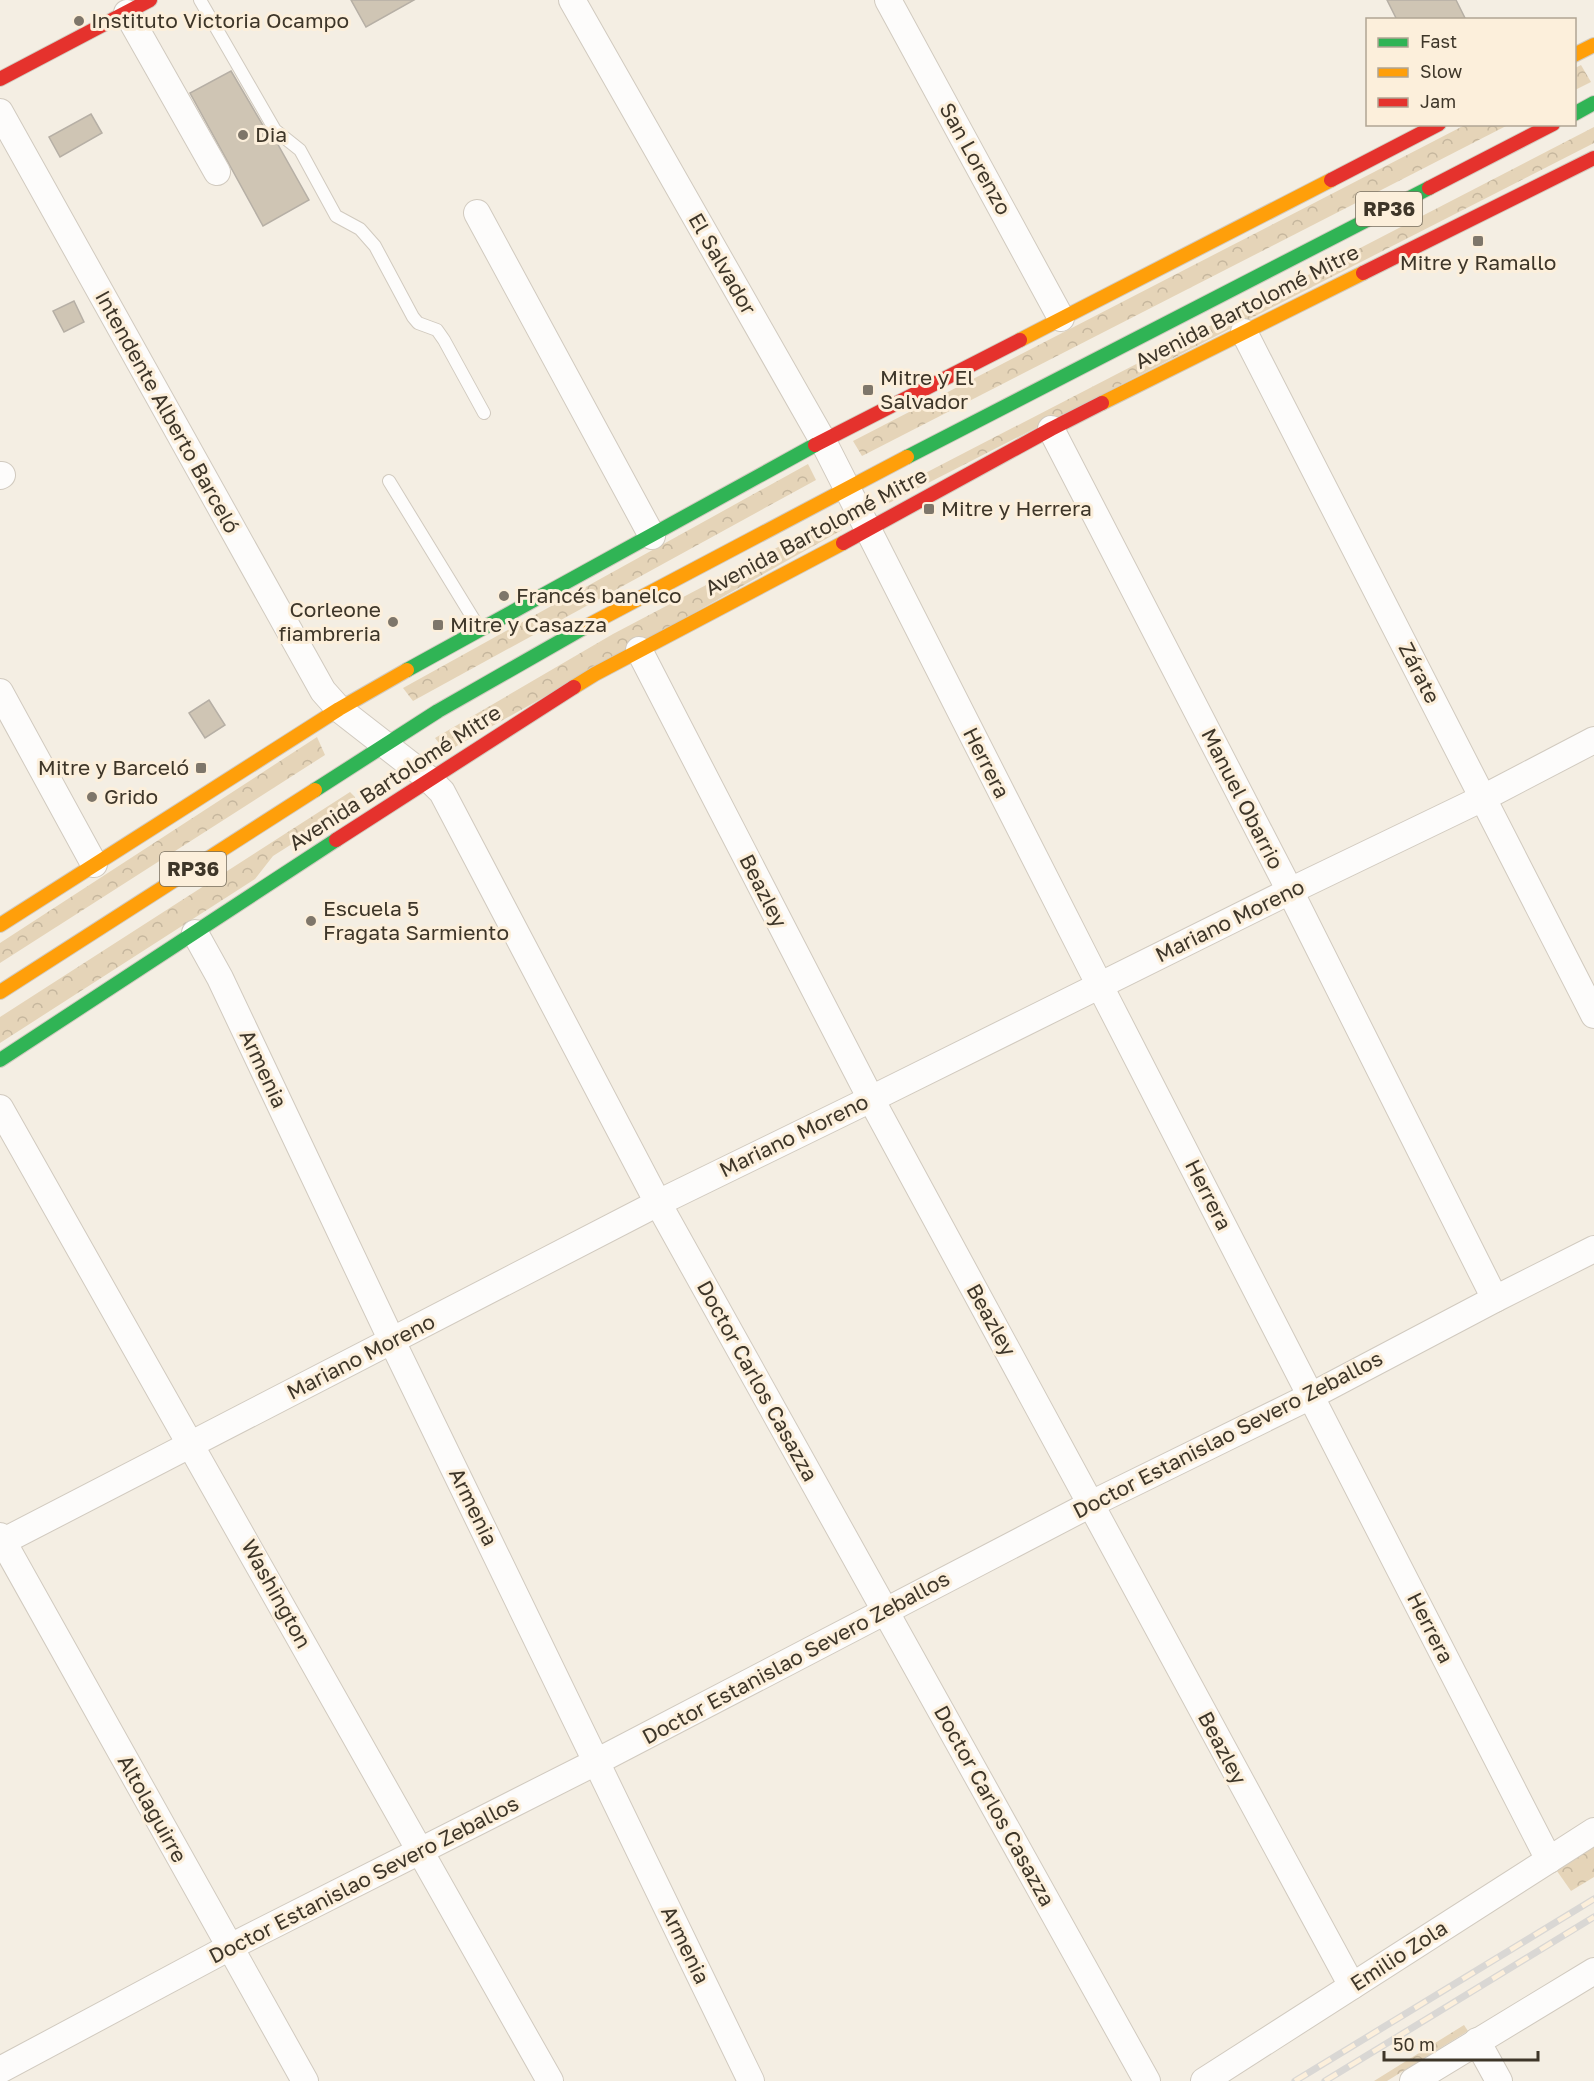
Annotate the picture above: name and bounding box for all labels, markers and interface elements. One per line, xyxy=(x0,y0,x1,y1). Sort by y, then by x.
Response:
place label: Instituto Victoria Ocampo xyxy=(91,7,349,33)
marker: Instituto Victoria Ocampo xyxy=(72,14,86,28)
legend xyxy=(1366,18,1576,126)
text: Fast xyxy=(1420,30,1457,52)
text: Slow xyxy=(1420,60,1463,82)
text: Jam xyxy=(1420,90,1456,112)
street label: San Lorenzo xyxy=(934,98,1017,219)
place label: Dia xyxy=(255,121,287,147)
marker: Dia xyxy=(236,128,250,142)
road number: RP36 xyxy=(1356,192,1422,226)
street label: El Salvador xyxy=(683,208,762,319)
marker: Mitre y Ramallo xyxy=(1471,234,1485,248)
street label: Avenida Bartolomé Mitre xyxy=(1130,238,1363,374)
place label: Mitre y Ramallo xyxy=(1400,249,1556,275)
street label: Intendente Alberto Barceló xyxy=(90,286,246,537)
place label: Mitre y El Salvador xyxy=(880,364,974,414)
marker: Mitre y El Salvador xyxy=(861,383,875,397)
street label: Avenida Bartolomé Mitre xyxy=(700,461,931,601)
place label: Mitre y Herrera xyxy=(941,495,1092,521)
marker: Mitre y Herrera xyxy=(922,502,936,516)
place label: Francés banelco xyxy=(516,582,682,608)
marker: Francés banelco xyxy=(497,589,511,603)
place label: Corleone fiambreria xyxy=(278,596,381,646)
place label: Mitre y Casazza xyxy=(450,611,607,637)
marker: Corleone fiambreria xyxy=(386,615,400,629)
marker: Mitre y Casazza xyxy=(431,618,445,632)
street label: Zárate xyxy=(1394,638,1446,707)
street label: Avenida Bartolomé Mitre xyxy=(283,699,505,856)
street label: Herrera xyxy=(958,723,1016,802)
street label: Manuel Obarrio xyxy=(1196,724,1290,873)
place label: Mitre y Barceló xyxy=(38,754,189,780)
marker: Mitre y Barceló xyxy=(194,761,208,775)
place label: Grido xyxy=(104,783,158,809)
marker: Grido xyxy=(85,790,99,804)
street label: Beazley xyxy=(734,850,793,932)
road number: RP36 xyxy=(160,852,226,886)
street label: Mariano Moreno xyxy=(1151,873,1308,967)
place label: Escuela 5 Fragata Sarmiento xyxy=(323,895,509,945)
marker: Escuela 5 Fragata Sarmiento xyxy=(304,914,318,928)
street label: Armenia xyxy=(234,1025,293,1112)
street label: Mariano Moreno xyxy=(715,1088,872,1182)
street label: Herrera xyxy=(1180,1155,1238,1234)
street label: Doctor Carlos Casazza xyxy=(692,1276,824,1485)
street label: Beazley xyxy=(961,1279,1022,1361)
street label: Mariano Moreno xyxy=(282,1308,439,1405)
street label: Doctor Estanislao Severo Zeballos xyxy=(1068,1344,1387,1524)
street label: Armenia xyxy=(444,1463,504,1550)
street label: Washington xyxy=(236,1534,317,1653)
street label: Doctor Estanislao Severo Zeballos xyxy=(637,1565,954,1749)
street label: Herrera xyxy=(1402,1588,1460,1667)
street label: Doctor Carlos Casazza xyxy=(929,1701,1061,1910)
street label: Beazley xyxy=(1193,1707,1253,1789)
street label: Altolaguirre xyxy=(113,1750,193,1867)
street label: Doctor Estanislao Severo Zeballos xyxy=(204,1789,523,1969)
street label: Armenia xyxy=(656,1901,716,1988)
street label: Emilio Zola xyxy=(1345,1914,1452,1996)
scale bar xyxy=(1384,2024,1538,2062)
text: 50 m xyxy=(1393,2033,1435,2055)

